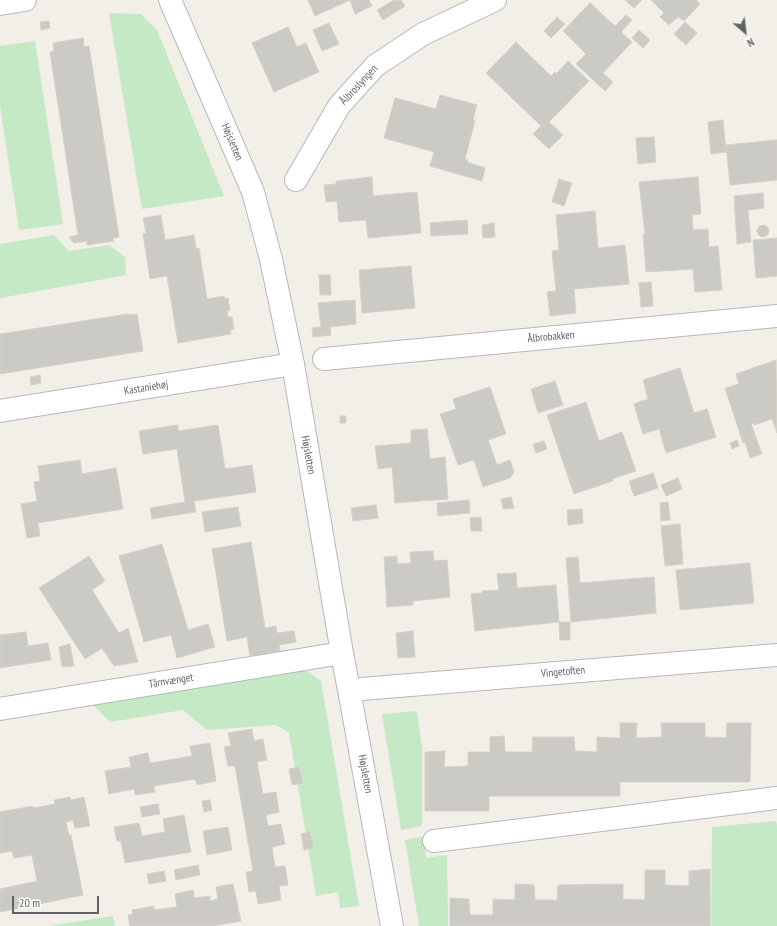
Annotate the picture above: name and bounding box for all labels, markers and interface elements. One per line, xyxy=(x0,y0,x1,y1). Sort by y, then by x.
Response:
north arrow xyxy=(725,12,765,52)
text: N xyxy=(745,35,757,50)
street label: Ålbroslyngen xyxy=(337,62,381,108)
street label: Højsletten xyxy=(218,121,246,163)
street label: Ålbrobakken xyxy=(527,328,575,346)
street label: Kastaniehøj xyxy=(123,378,169,398)
street label: Højsletten xyxy=(298,435,318,475)
street label: Vingetoften xyxy=(540,663,586,681)
street label: Tårnvænget xyxy=(148,671,194,691)
street label: Højsletten xyxy=(355,754,375,794)
scale bar xyxy=(14,888,101,914)
text: 20 m xyxy=(19,895,40,910)

